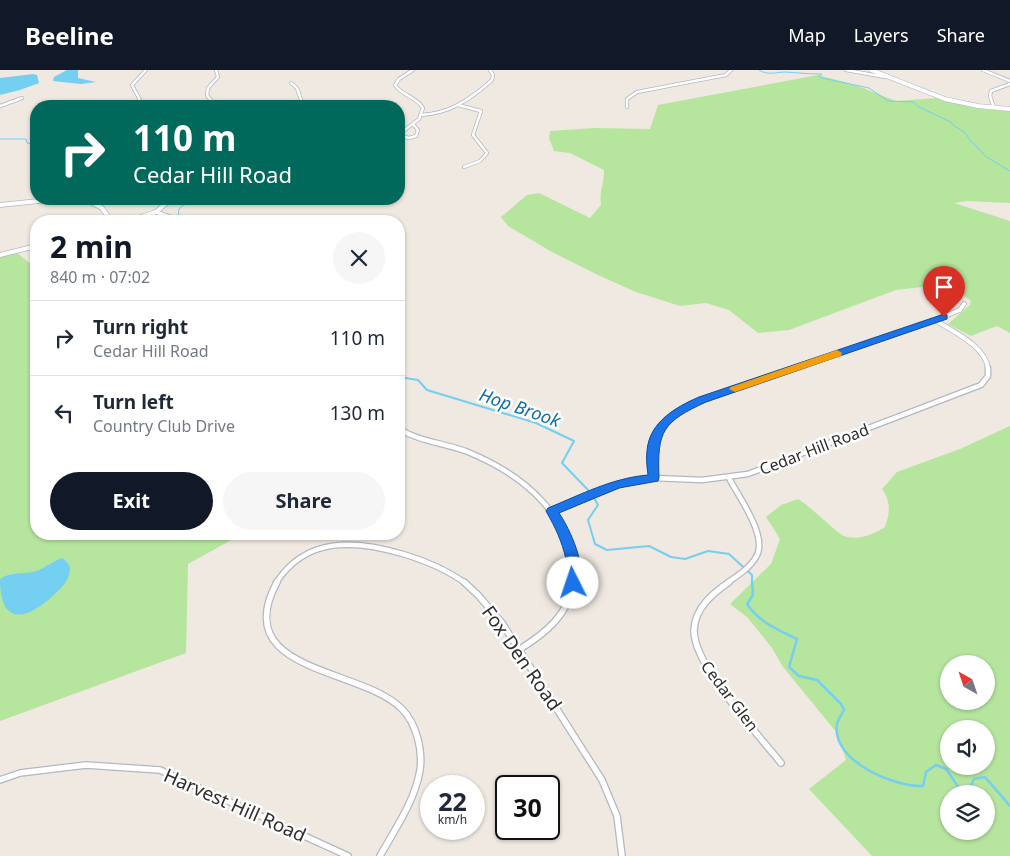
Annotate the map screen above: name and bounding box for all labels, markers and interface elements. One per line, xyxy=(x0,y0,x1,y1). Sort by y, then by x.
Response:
text: Beeline xyxy=(25,19,114,52)
text: Map xyxy=(788,23,826,47)
text: Layers xyxy=(854,23,909,47)
text: Share xyxy=(937,23,985,47)
text: 110 m xyxy=(133,114,236,161)
icon: right xyxy=(50,120,115,185)
text: Cedar Hill Road xyxy=(133,159,292,189)
text: 2 min xyxy=(50,226,133,267)
button: close xyxy=(333,232,385,284)
text: 840 m · 07:02 xyxy=(50,266,150,288)
pin xyxy=(923,266,965,317)
icon: arrive xyxy=(930,273,958,301)
text: Turn right xyxy=(93,314,188,340)
icon: right xyxy=(50,324,78,352)
text: 110 m xyxy=(330,325,385,351)
text: Cedar Hill Road xyxy=(93,340,209,362)
water label: Hop Brook xyxy=(476,382,565,432)
text: Turn left xyxy=(93,389,174,415)
icon: left xyxy=(50,399,78,427)
text: 130 m xyxy=(330,400,385,426)
text: Country Club Drive xyxy=(93,415,235,437)
street label: Cedar Hill Road xyxy=(756,418,872,480)
button: Exit xyxy=(50,472,213,530)
button: Share xyxy=(223,472,385,530)
position arrow xyxy=(546,556,598,608)
street label: Fox Den Road xyxy=(476,600,568,716)
north arrow xyxy=(940,655,995,710)
map controls xyxy=(940,655,995,840)
street label: Cedar Glen xyxy=(696,656,764,736)
button: sound xyxy=(940,720,995,775)
street label: Harvest Hill Road xyxy=(160,762,310,848)
speed limit sign: 30 xyxy=(495,775,560,840)
text: 22 xyxy=(438,784,467,818)
button: layers xyxy=(940,785,995,840)
text: km/h xyxy=(438,811,467,828)

